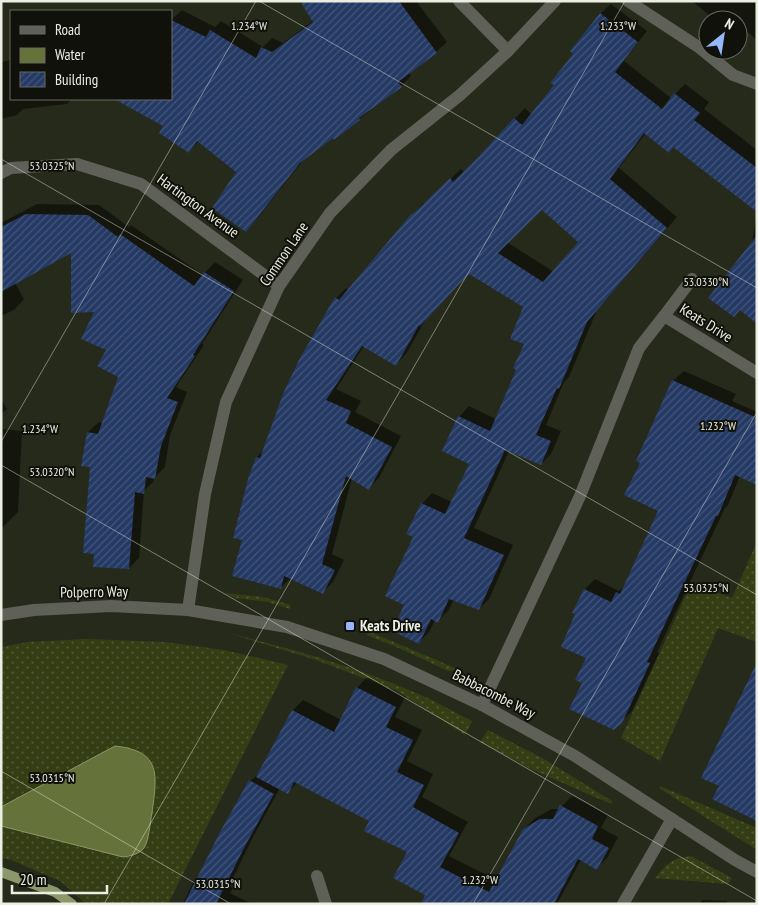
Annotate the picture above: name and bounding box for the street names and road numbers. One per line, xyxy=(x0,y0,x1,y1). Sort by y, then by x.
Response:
street label: Hartington Avenue xyxy=(154,169,243,242)
street label: Common Lane xyxy=(255,218,312,290)
street label: Keats Drive xyxy=(676,299,736,346)
street label: Polperro Way xyxy=(60,581,128,602)
street label: Babbacombe Way xyxy=(450,665,539,723)

